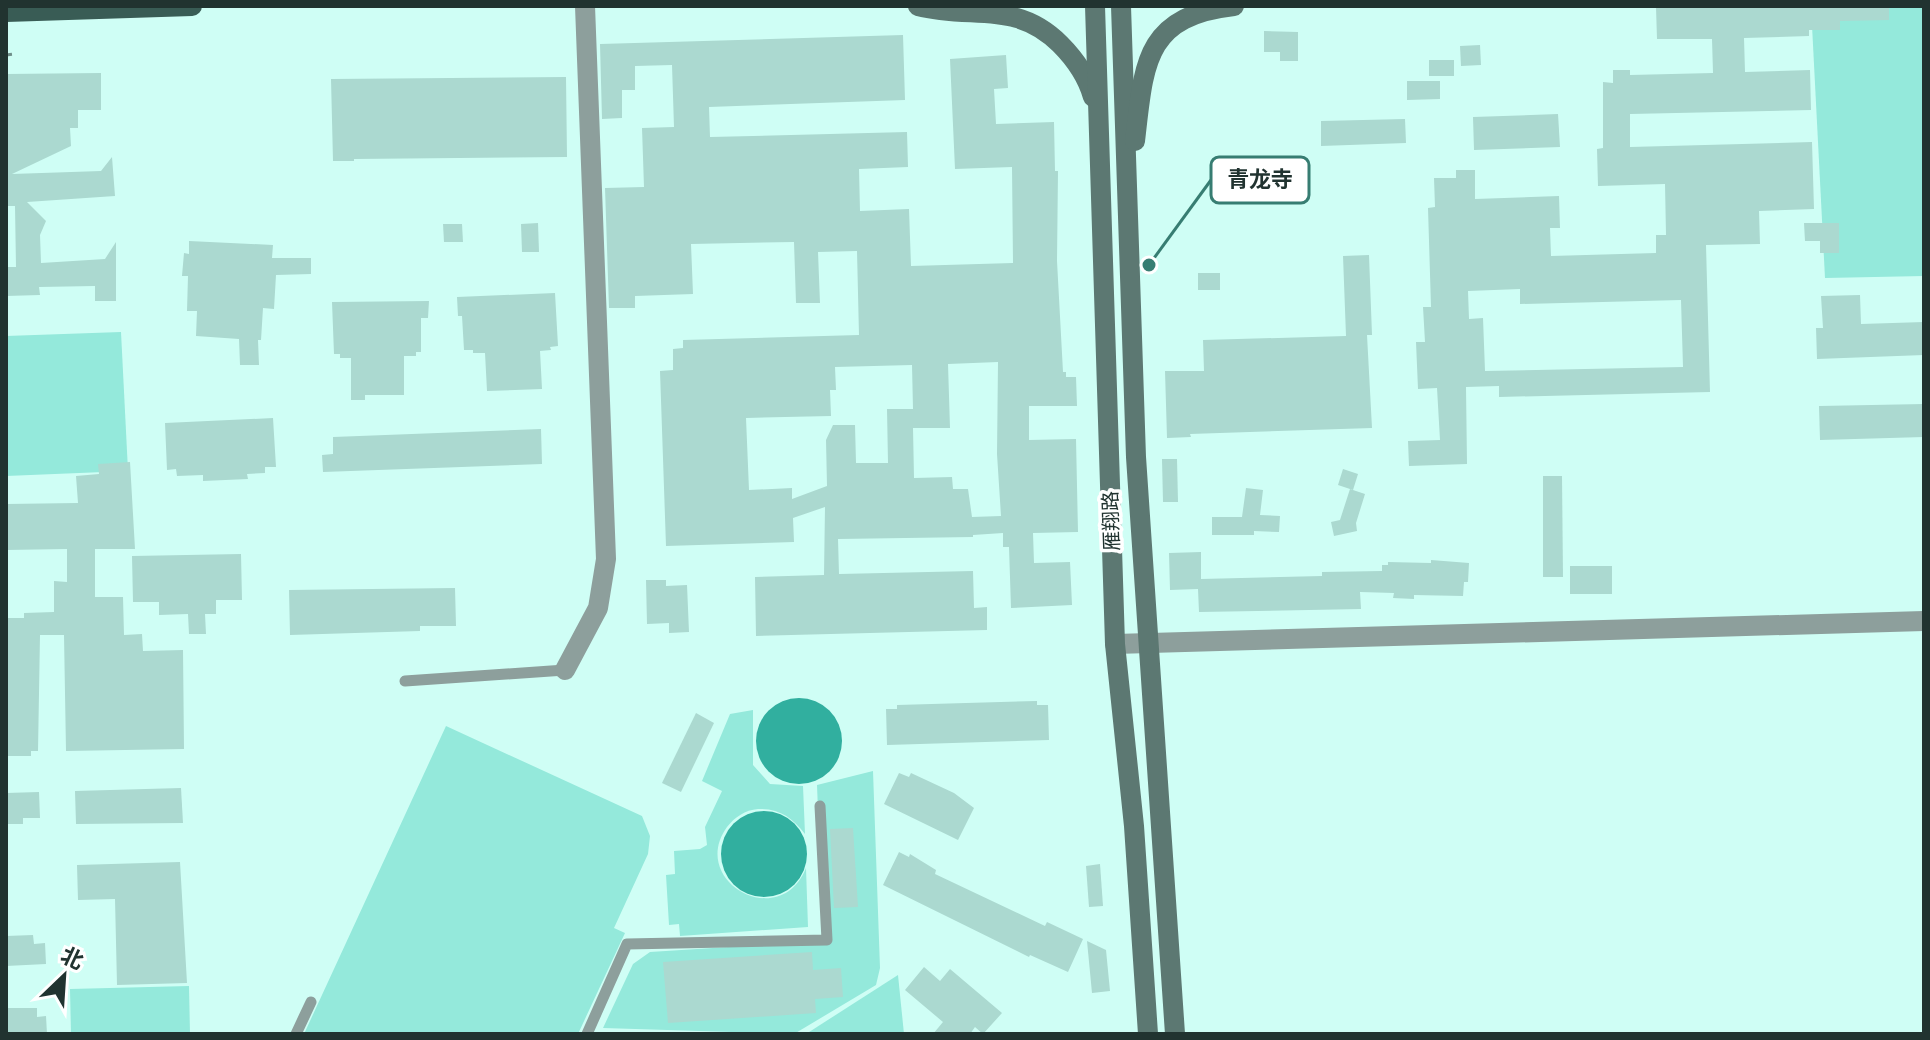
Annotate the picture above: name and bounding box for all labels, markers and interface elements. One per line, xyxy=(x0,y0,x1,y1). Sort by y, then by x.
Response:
callout: 青龙寺 xyxy=(1211,157,1309,203)
text: 青龙寺 xyxy=(1227,167,1293,192)
street label: 雁翔路 xyxy=(1099,491,1123,551)
north arrow xyxy=(24,936,104,1016)
text: 北 xyxy=(57,942,88,974)

